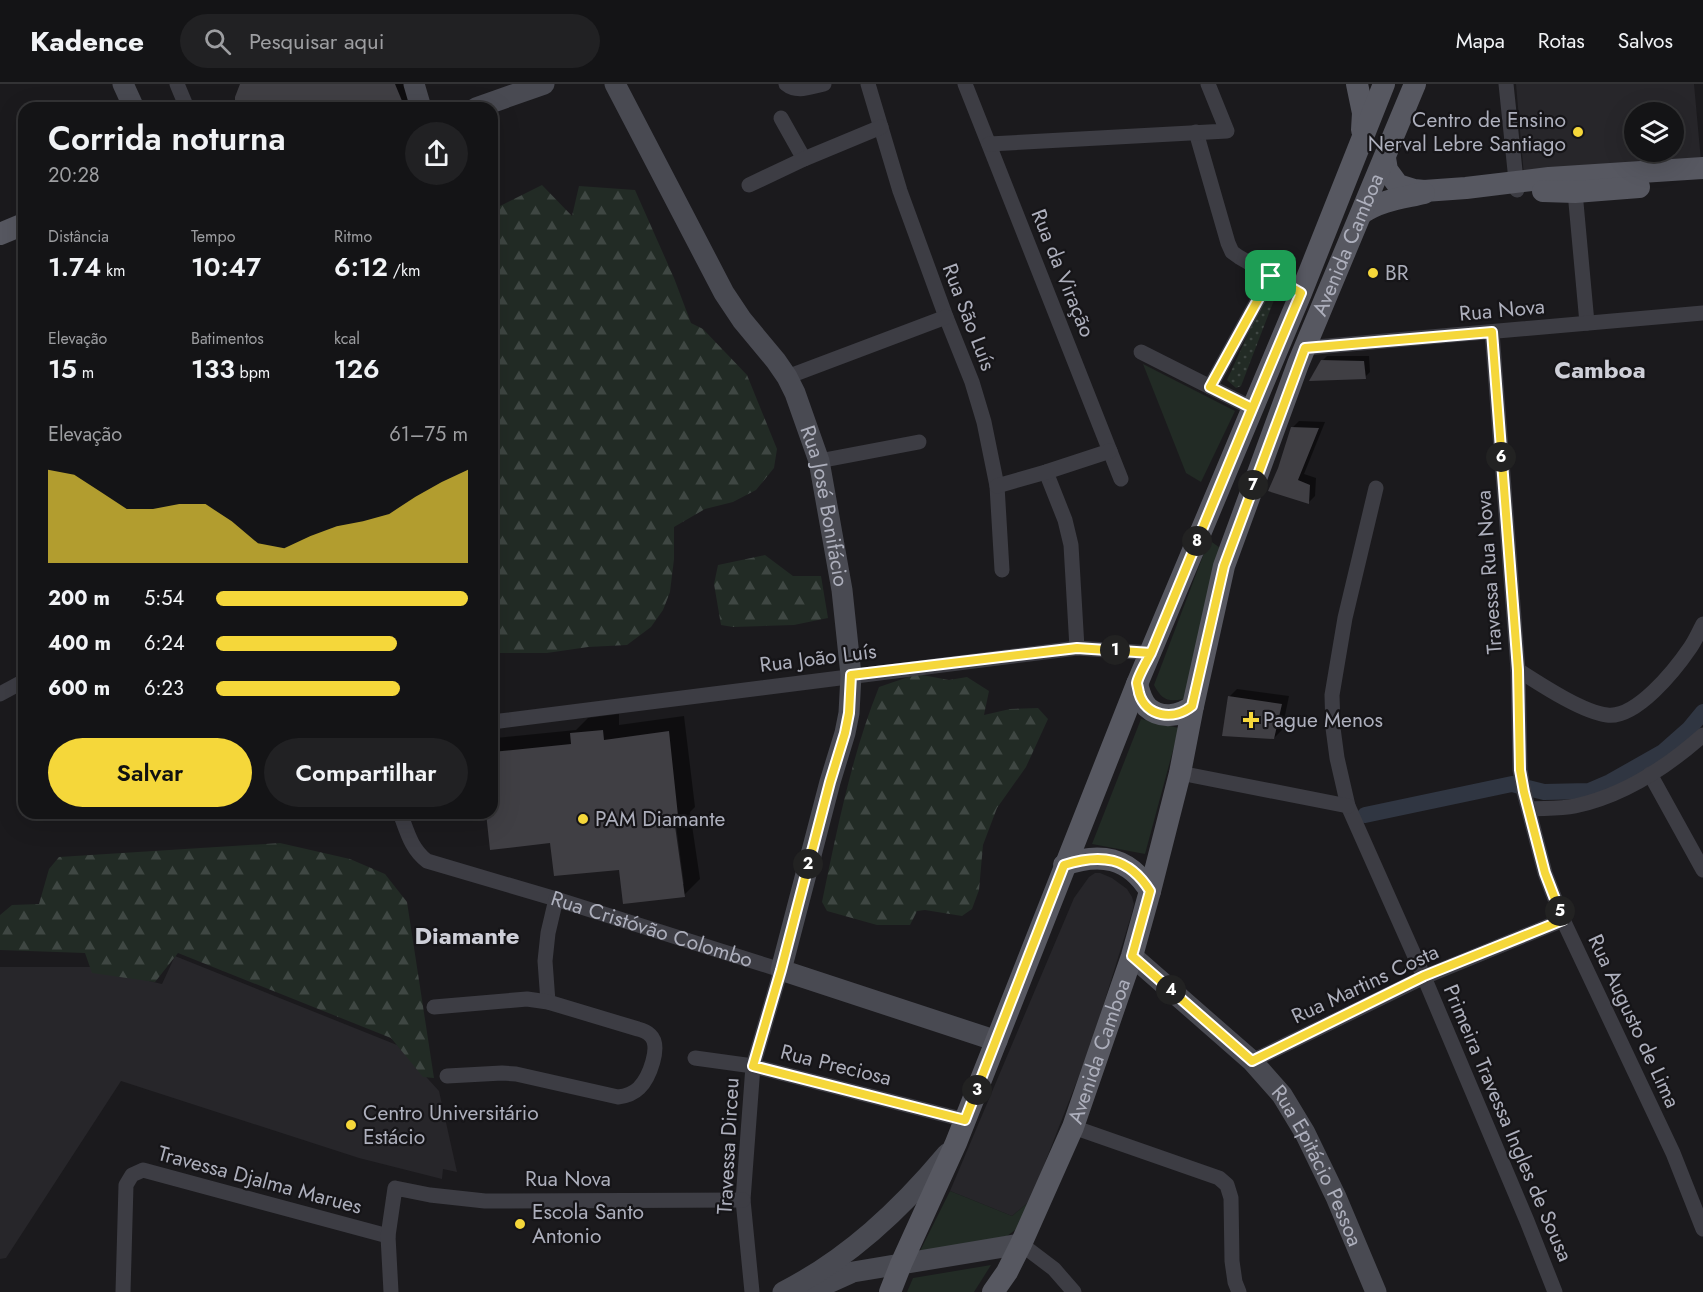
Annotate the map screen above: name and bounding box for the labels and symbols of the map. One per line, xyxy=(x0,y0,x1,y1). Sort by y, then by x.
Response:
place label: Centro de Ensino Nerval Lebre Santiago xyxy=(1368,105,1566,159)
marker: Centro de Ensino Nerval Lebre Santiago xyxy=(1571,125,1585,139)
street label: Avenida Camboa xyxy=(1305,169,1391,320)
street label: Rua da Viração xyxy=(1024,204,1102,342)
pin xyxy=(1245,250,1296,301)
place label: BR xyxy=(1385,258,1409,288)
street label: Rua São Luís xyxy=(935,259,1003,375)
marker: BR xyxy=(1366,266,1380,280)
street label: Rua Nova xyxy=(1458,291,1546,329)
district label: Camboa xyxy=(1554,352,1646,387)
street label: Rua José Bonifácio xyxy=(793,421,856,589)
pin: 6 xyxy=(1486,442,1516,472)
pin: 7 xyxy=(1238,470,1268,500)
street label: Travessa Rua Nova xyxy=(1468,489,1510,655)
pin: 8 xyxy=(1182,526,1212,556)
pin: 1 xyxy=(1100,635,1130,665)
street label: Rua João Luís xyxy=(758,636,878,680)
place label: Pague Menos xyxy=(1263,705,1383,735)
marker: Pague Menos xyxy=(1244,713,1258,727)
place label: PAM Diamante xyxy=(595,804,726,834)
marker: PAM Diamante xyxy=(576,812,590,826)
pin: 2 xyxy=(793,849,823,879)
street label: Rua Cristóvão Colombo xyxy=(547,883,757,975)
pin: 5 xyxy=(1545,896,1575,926)
district label: Diamante xyxy=(415,918,519,953)
street label: Rua Augusto de Lima xyxy=(1581,929,1687,1113)
street label: Rua Martins Costa xyxy=(1286,937,1444,1031)
street label: Avenida Camboa xyxy=(1060,974,1138,1128)
pin: 4 xyxy=(1156,975,1186,1005)
street label: Primeira Travessa Ingles de Sousa xyxy=(1436,980,1580,1266)
street label: Rua Preciosa xyxy=(777,1037,895,1093)
pin: 3 xyxy=(962,1075,992,1105)
street label: Travessa Dirceu xyxy=(709,1077,747,1215)
street label: Rua Epitácio Pessoa xyxy=(1265,1078,1370,1251)
place label: Centro Universitário Estácio xyxy=(363,1098,539,1152)
marker: Centro Universitário Estácio xyxy=(344,1118,358,1132)
street label: Travessa Djalma Marues xyxy=(155,1138,365,1222)
street label: Rua Nova xyxy=(525,1164,611,1194)
place label: Escola Santo Antonio xyxy=(532,1197,644,1251)
marker: Escola Santo Antonio xyxy=(513,1217,527,1231)

